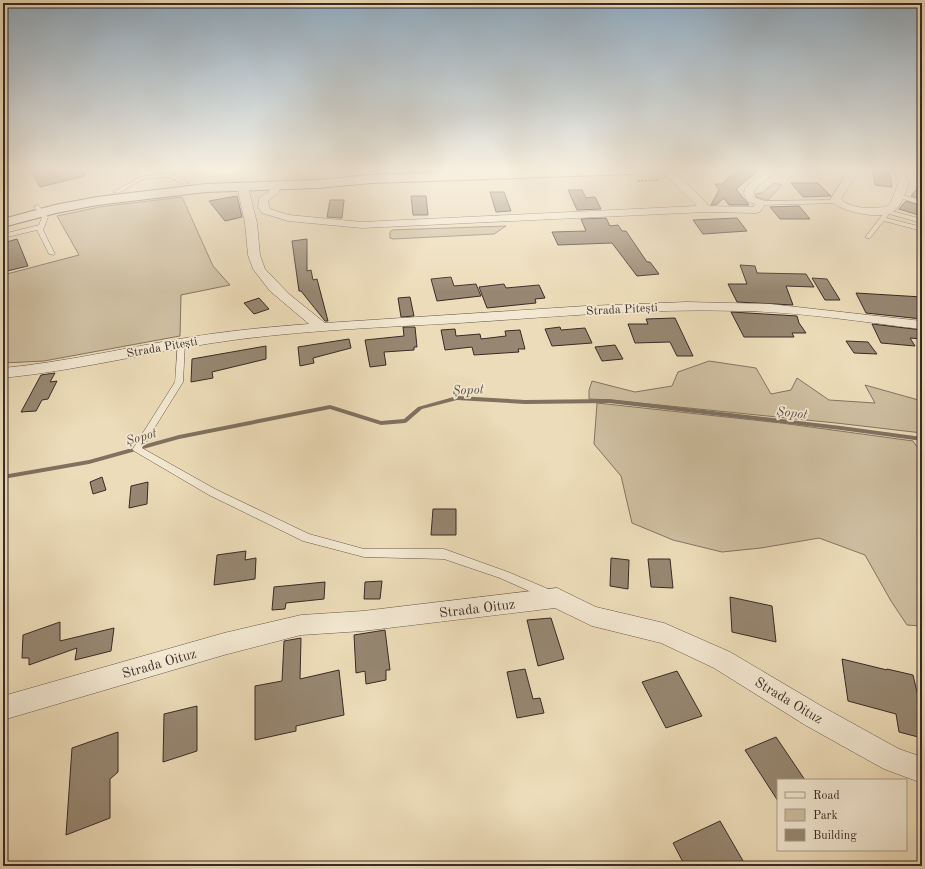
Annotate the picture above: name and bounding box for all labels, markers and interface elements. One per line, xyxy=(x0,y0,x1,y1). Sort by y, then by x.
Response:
street label: Strada Pitești xyxy=(586,302,658,318)
street label: Strada Pitești xyxy=(126,336,199,360)
water label: Șopot xyxy=(452,383,485,398)
water label: Șopot xyxy=(776,405,809,422)
water label: Șopot xyxy=(125,427,159,448)
street label: Strada Oituz xyxy=(438,597,516,621)
street label: Strada Oituz xyxy=(121,647,198,681)
street label: Strada Oituz xyxy=(752,675,825,727)
legend xyxy=(777,779,907,851)
text: Road xyxy=(813,790,840,802)
text: Park xyxy=(813,810,838,822)
text: Building xyxy=(813,830,857,842)

